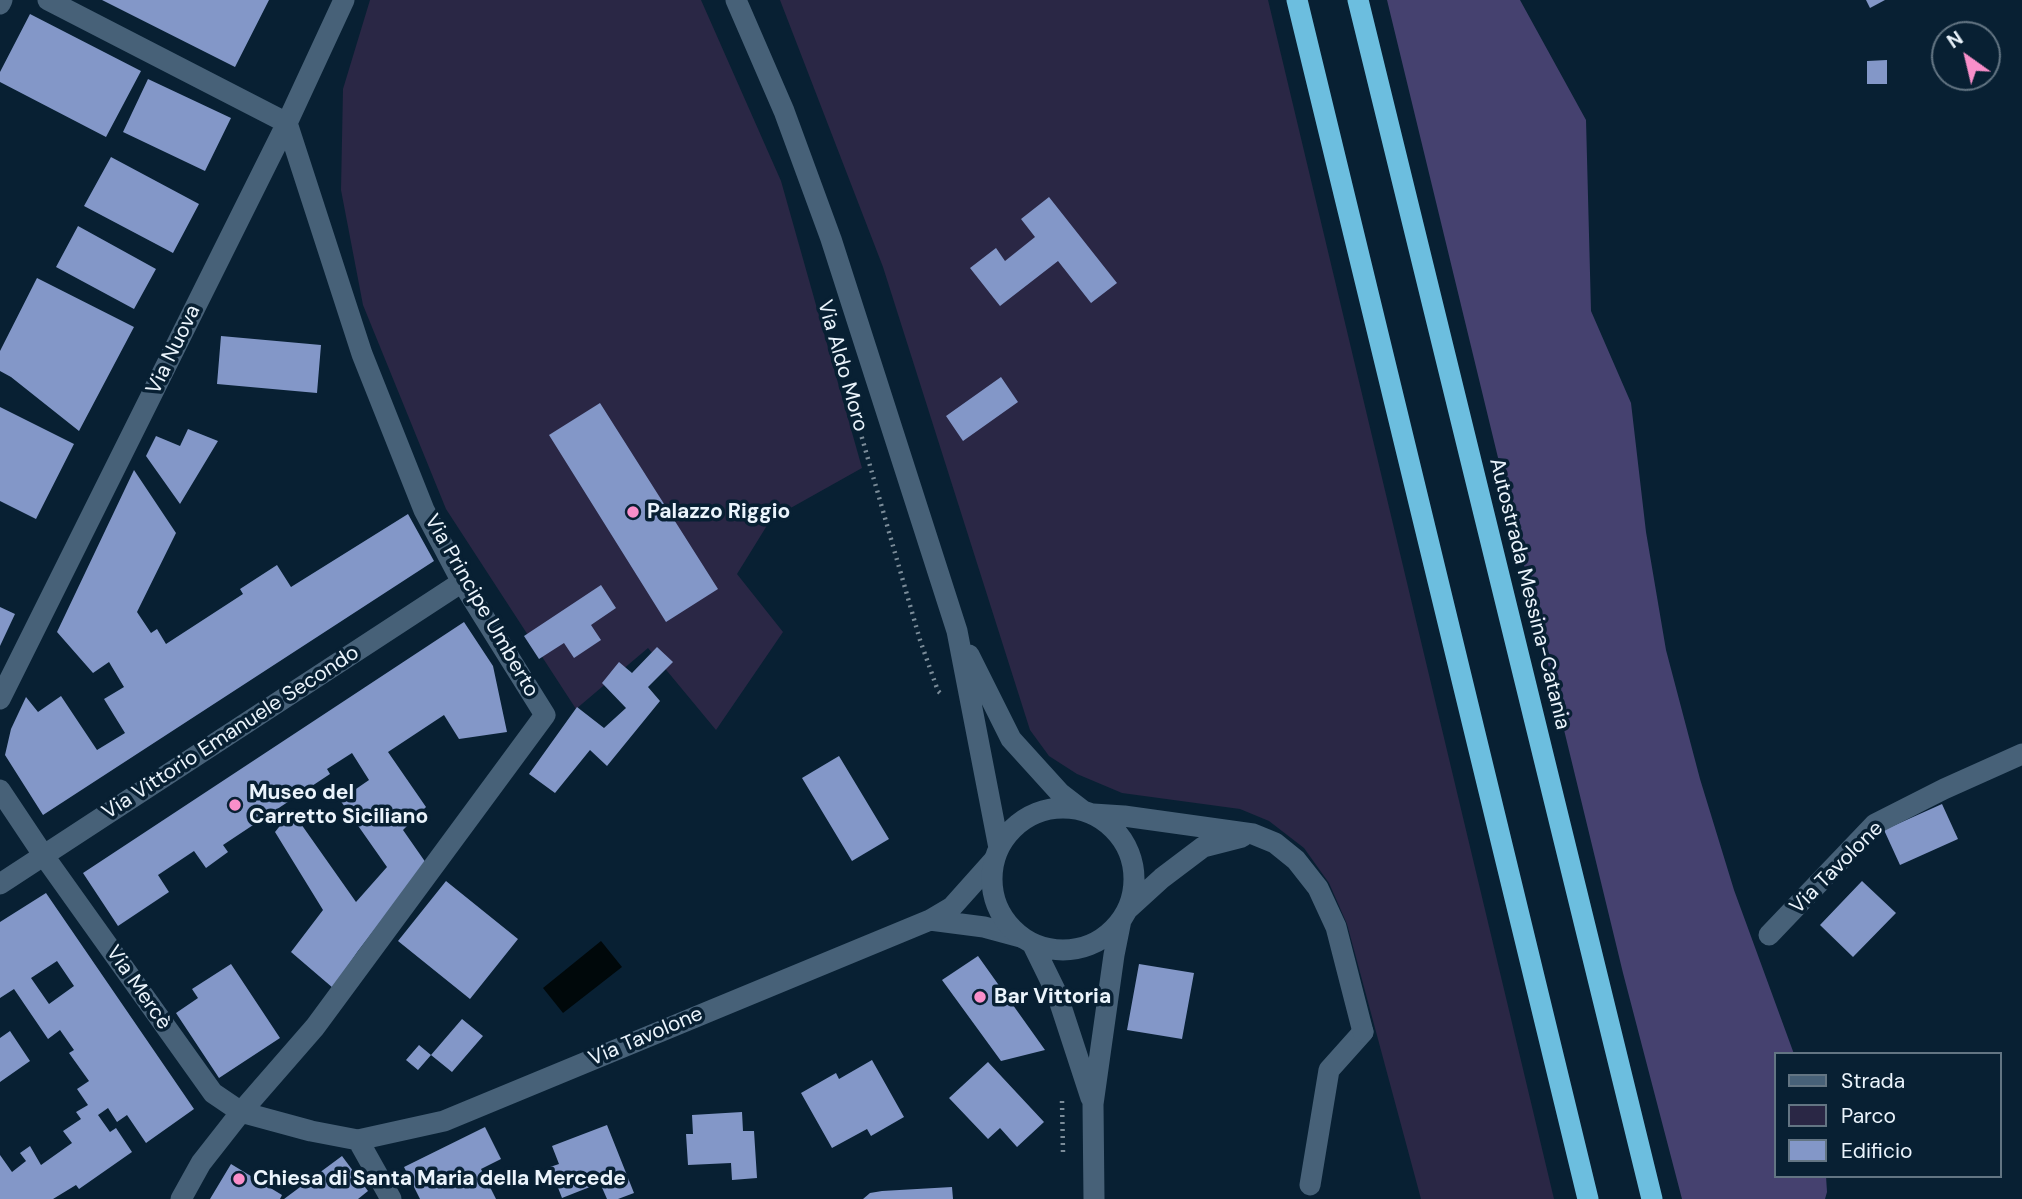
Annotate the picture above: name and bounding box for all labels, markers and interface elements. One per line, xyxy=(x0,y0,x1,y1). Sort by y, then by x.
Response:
north arrow xyxy=(1931,21,2001,91)
text: N xyxy=(1942,26,1968,54)
street label: Via Aldo Moro xyxy=(811,297,873,435)
street label: Via Nuova xyxy=(142,301,206,399)
street label: Autostrada Messina-Catania xyxy=(1483,456,1575,732)
place label: Palazzo Riggio xyxy=(647,499,790,525)
marker: Palazzo Riggio xyxy=(625,504,641,520)
street label: Via Principe Umberto xyxy=(418,510,544,702)
street label: Via Vittorio Emanuele Secondo xyxy=(98,640,364,826)
place label: Museo del Carretto Siciliano xyxy=(249,780,428,830)
marker: Museo del Carretto Siciliano xyxy=(227,797,243,813)
street label: Via Tavolone xyxy=(1785,816,1889,920)
street label: Via Mercè xyxy=(100,941,176,1035)
place label: Bar Vittoria xyxy=(994,984,1111,1010)
marker: Bar Vittoria xyxy=(972,989,988,1005)
street label: Via Tavolone xyxy=(585,1002,707,1072)
legend xyxy=(1773,1052,2001,1178)
text: Strada xyxy=(1841,1067,1905,1095)
text: Parco xyxy=(1841,1102,1896,1130)
text: Edificio xyxy=(1841,1137,1912,1165)
place label: Chiesa di Santa Maria della Mercede xyxy=(253,1166,626,1192)
marker: Chiesa di Santa Maria della Mercede xyxy=(231,1171,247,1187)

